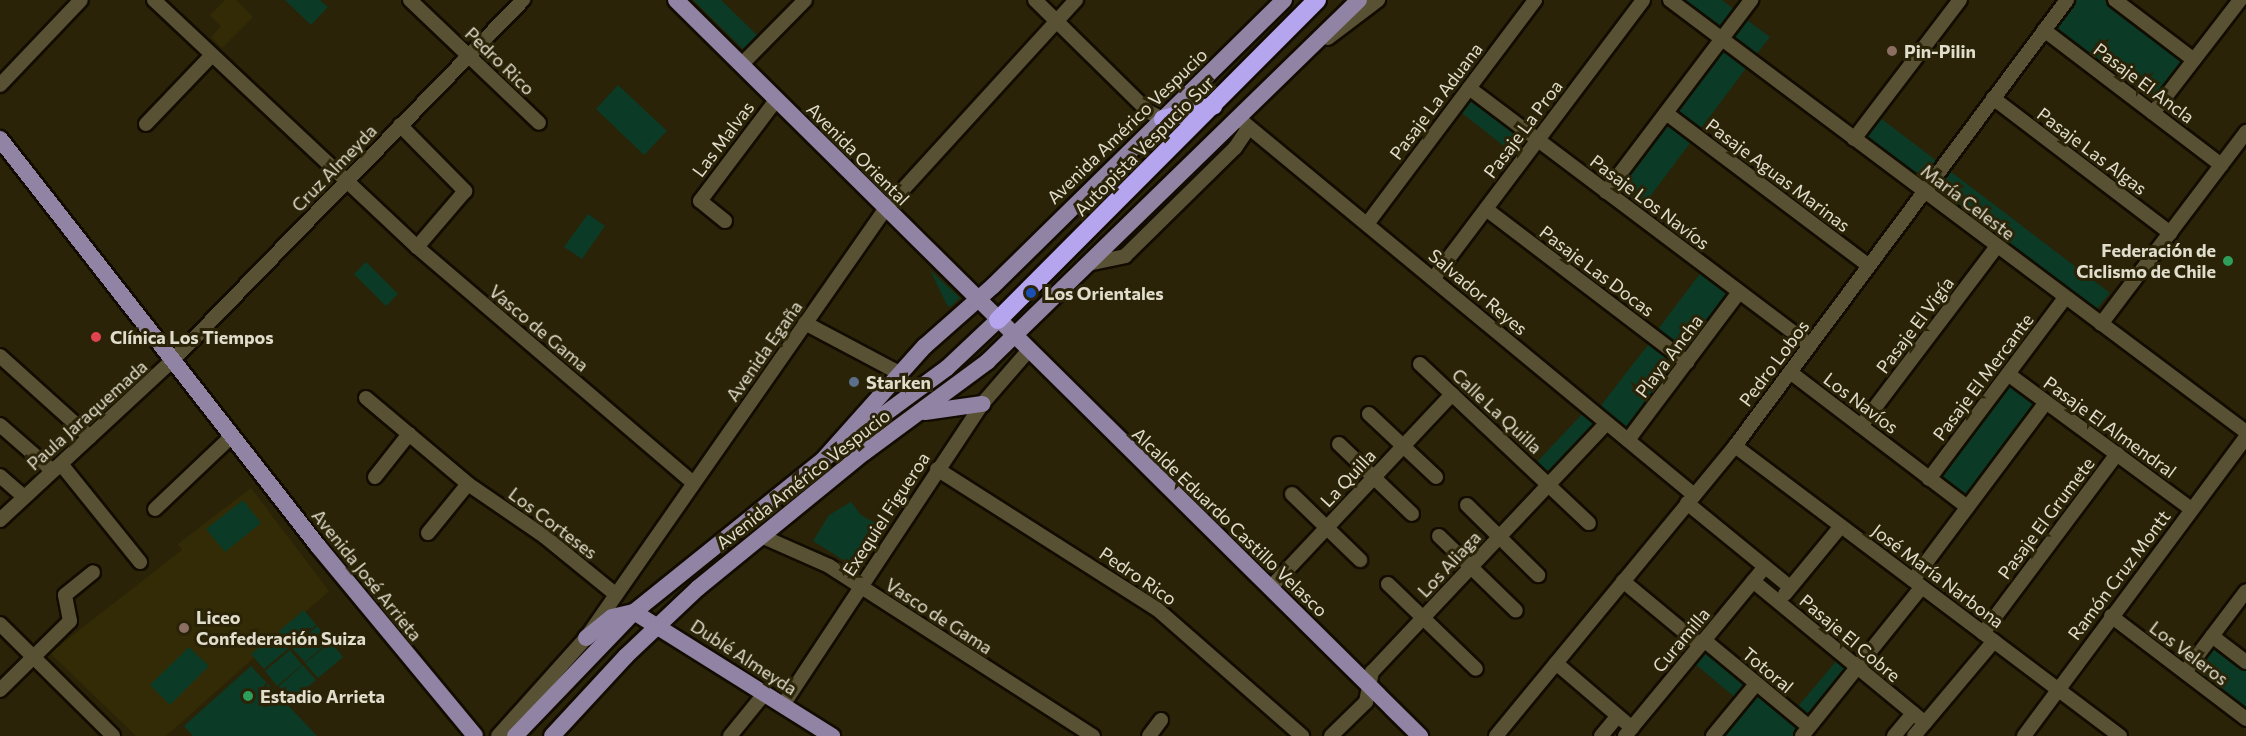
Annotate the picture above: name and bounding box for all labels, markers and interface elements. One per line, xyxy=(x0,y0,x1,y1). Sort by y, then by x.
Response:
street label: Pedro Rico xyxy=(461,23,539,99)
street label: Pasaje La Aduana xyxy=(1385,38,1487,164)
street label: Pasaje El Ancla xyxy=(2090,38,2198,128)
place label: Pin-Pilin xyxy=(1904,40,1976,62)
street label: Avenida Américo Vespucio xyxy=(1042,44,1212,208)
marker: Pin-Pilin xyxy=(1885,44,1899,58)
street label: Autopista Vespucio Sur xyxy=(1070,72,1218,220)
street label: Pasaje La Proa xyxy=(1479,76,1567,182)
street label: Las Malvas xyxy=(688,97,758,181)
street label: Avenida Oriental xyxy=(802,98,914,210)
street label: Pasaje Las Algas xyxy=(2033,103,2151,199)
street label: Pasaje Aguas Marinas xyxy=(1702,114,1854,236)
street label: Cruz Almeyda xyxy=(287,120,381,216)
street label: Pasaje Los Navíos xyxy=(1586,150,1714,254)
street label: María Celeste xyxy=(1917,160,2019,244)
street label: Pasaje Las Docas xyxy=(1536,221,1658,321)
place label: Federación de Ciclismo de Chile xyxy=(2076,240,2216,282)
street label: Salvador Reyes xyxy=(1424,244,1532,340)
marker: Federación de Ciclismo de Chile xyxy=(2221,254,2235,268)
street label: Pasaje El Vigía xyxy=(1872,272,1958,378)
street label: Vasco de Gama xyxy=(485,280,593,376)
place label: Los Orientales xyxy=(1044,282,1164,304)
marker: Los Orientales xyxy=(1022,284,1040,302)
street label: Avenida Egaña xyxy=(721,297,807,405)
street label: Pasaje El Mercante xyxy=(1928,309,2038,445)
street label: Playa Ancha xyxy=(1631,310,1707,402)
street label: Pedro Lobos xyxy=(1735,316,1813,410)
place label: Clínica Los Tiempos xyxy=(110,326,274,348)
marker: Clínica Los Tiempos xyxy=(87,328,105,346)
street label: Paula Jaraquemada xyxy=(22,355,152,475)
street label: Calle La Quilla xyxy=(1448,364,1546,458)
street label: Los Navíos xyxy=(1819,368,1903,438)
place label: Starken xyxy=(866,371,931,393)
street label: Pasaje El Almendral xyxy=(2040,372,2180,482)
marker: Starken xyxy=(847,375,861,389)
street label: Avenida Américo Vespucio xyxy=(712,404,894,554)
street label: Alcalde Eduardo Castillo Velasco xyxy=(1128,423,1332,621)
street label: La Quilla xyxy=(1316,445,1380,511)
street label: Exequiel Figueroa xyxy=(838,448,934,580)
street label: Pasaje El Grumete xyxy=(1993,453,2099,583)
street label: Los Corteses xyxy=(504,483,602,563)
street label: Avenida José Arrieta xyxy=(307,505,427,645)
street label: Ramón Cruz Montt xyxy=(2063,506,2175,644)
street label: José María Narbona xyxy=(1868,519,2008,633)
street label: Los Aliaga xyxy=(1413,526,1485,602)
street label: Pedro Rico xyxy=(1095,542,1181,610)
street label: Vasco de Gama xyxy=(881,573,997,659)
street label: Pasaje El Cobre xyxy=(1795,590,1905,686)
street label: Curamilla xyxy=(1648,603,1714,677)
place label: Liceo Confederación Suiza xyxy=(196,607,366,650)
street label: Dublé Almeyda xyxy=(687,615,801,699)
street label: Los Veleros xyxy=(2145,616,2233,690)
marker: Liceo Confederación Suiza xyxy=(177,621,191,635)
street label: Totoral xyxy=(1738,643,1798,697)
place label: Estadio Arrieta xyxy=(260,685,385,707)
marker: Estadio Arrieta xyxy=(241,689,255,703)

